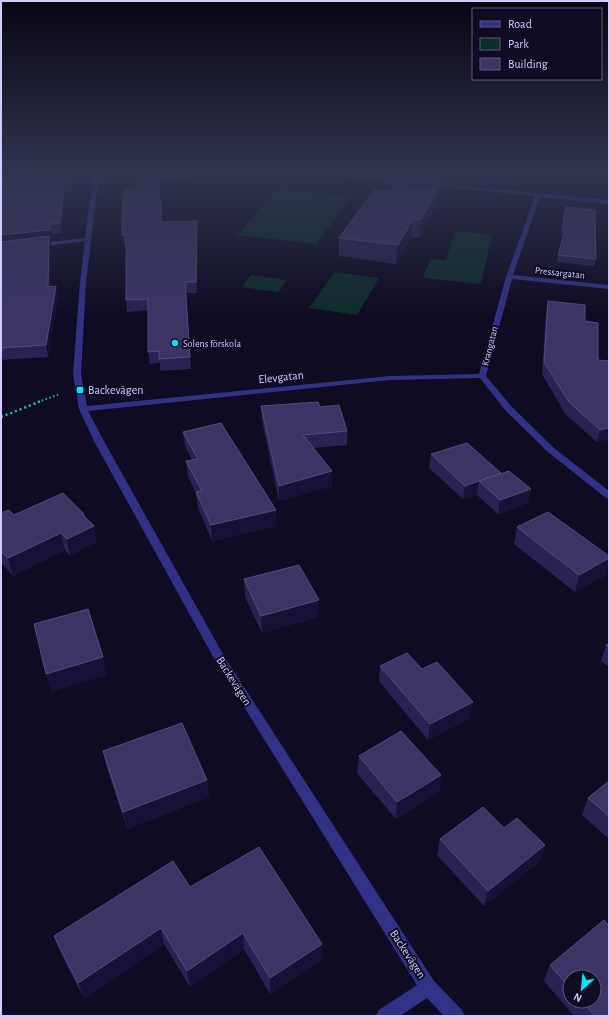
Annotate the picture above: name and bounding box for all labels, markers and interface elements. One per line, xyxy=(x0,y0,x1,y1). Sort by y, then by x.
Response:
legend xyxy=(472,8,602,80)
text: Road xyxy=(508,18,532,30)
text: Park xyxy=(508,38,529,50)
text: Building xyxy=(508,58,548,70)
street label: Pressargatan xyxy=(534,265,585,281)
street label: Krangatan xyxy=(480,325,500,367)
marker: Solens förskola xyxy=(170,338,180,348)
place label: Solens förskola xyxy=(183,339,241,349)
street label: Elevgatan xyxy=(258,369,304,385)
place label: Backevägen xyxy=(88,384,143,396)
marker: Backevägen xyxy=(75,385,85,395)
street label: Backevägen xyxy=(214,654,254,708)
street label: Backevägen xyxy=(388,927,428,981)
north arrow xyxy=(562,969,602,1009)
text: N xyxy=(572,991,584,1004)

